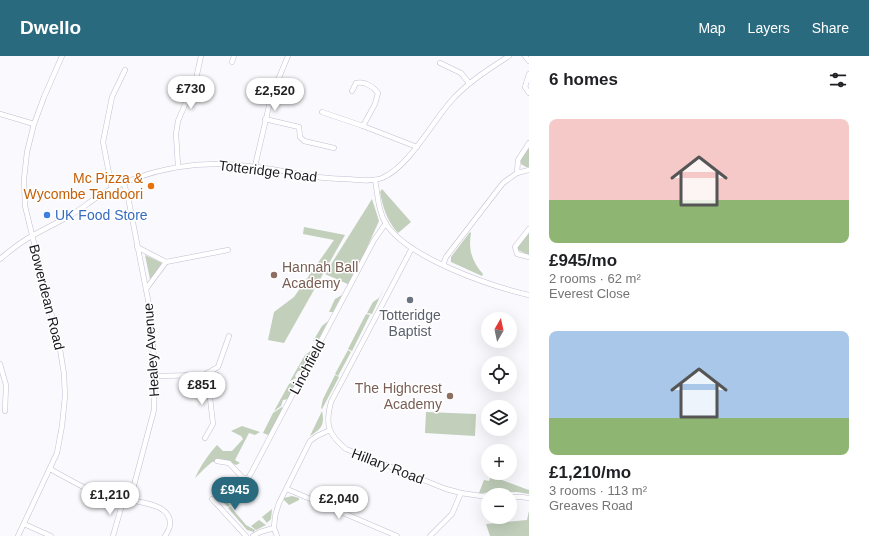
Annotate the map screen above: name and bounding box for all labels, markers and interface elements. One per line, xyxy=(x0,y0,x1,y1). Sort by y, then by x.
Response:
text: Dwello xyxy=(20,17,81,38)
text: Map xyxy=(698,20,726,36)
text: Layers xyxy=(748,20,790,36)
text: Share xyxy=(812,20,849,36)
icon: filters xyxy=(827,69,849,91)
text: 6 homes xyxy=(549,70,618,89)
pin: £730 xyxy=(167,76,215,110)
pin: £2,520 xyxy=(242,78,308,112)
text: £730 xyxy=(177,81,205,96)
text: £2,520 xyxy=(255,83,295,98)
icon: home xyxy=(663,145,735,217)
street label: Totteridge Road xyxy=(218,157,318,185)
place label: Mc Pizza & Wycombe Tandoori xyxy=(24,170,144,202)
marker: Mc Pizza & Wycombe Tandoori xyxy=(146,181,156,191)
place label: UK Food Store xyxy=(55,207,148,223)
marker: UK Food Store xyxy=(42,210,52,220)
street label: Bowerdean Road xyxy=(26,243,68,351)
text: £945/mo xyxy=(549,251,617,270)
place label: Hannah Ball Academy xyxy=(282,259,358,291)
marker: Hannah Ball Academy xyxy=(269,270,279,280)
text: 2 rooms · 62 m² xyxy=(549,271,641,286)
text: Everest Close xyxy=(549,286,630,301)
marker: Totteridge Baptist xyxy=(405,295,415,305)
street label: Healey Avenue xyxy=(140,302,162,397)
place label: Totteridge Baptist xyxy=(379,307,441,339)
north arrow xyxy=(481,312,517,348)
map controls xyxy=(481,312,517,524)
street label: Linchfield xyxy=(286,337,328,397)
button: locate xyxy=(481,356,517,392)
icon: home xyxy=(663,357,735,429)
pin: £851 xyxy=(178,372,226,406)
text: £851 xyxy=(188,377,216,392)
place label: The Highcrest Academy xyxy=(355,380,442,412)
marker: The Highcrest Academy xyxy=(445,391,455,401)
button: layers xyxy=(481,400,517,436)
button: + xyxy=(481,444,517,480)
street label: Hillary Road xyxy=(350,445,426,487)
text: £1,210/mo xyxy=(549,463,631,482)
pin: £945 xyxy=(211,477,259,511)
pin: £1,210 xyxy=(77,482,143,516)
text: £945 xyxy=(221,482,249,497)
text: 3 rooms · 113 m² xyxy=(549,483,647,498)
pin: £2,040 xyxy=(306,486,372,520)
text: £1,210 xyxy=(90,487,130,502)
button: − xyxy=(481,488,517,524)
text: £2,040 xyxy=(319,491,359,506)
text: Greaves Road xyxy=(549,498,633,513)

